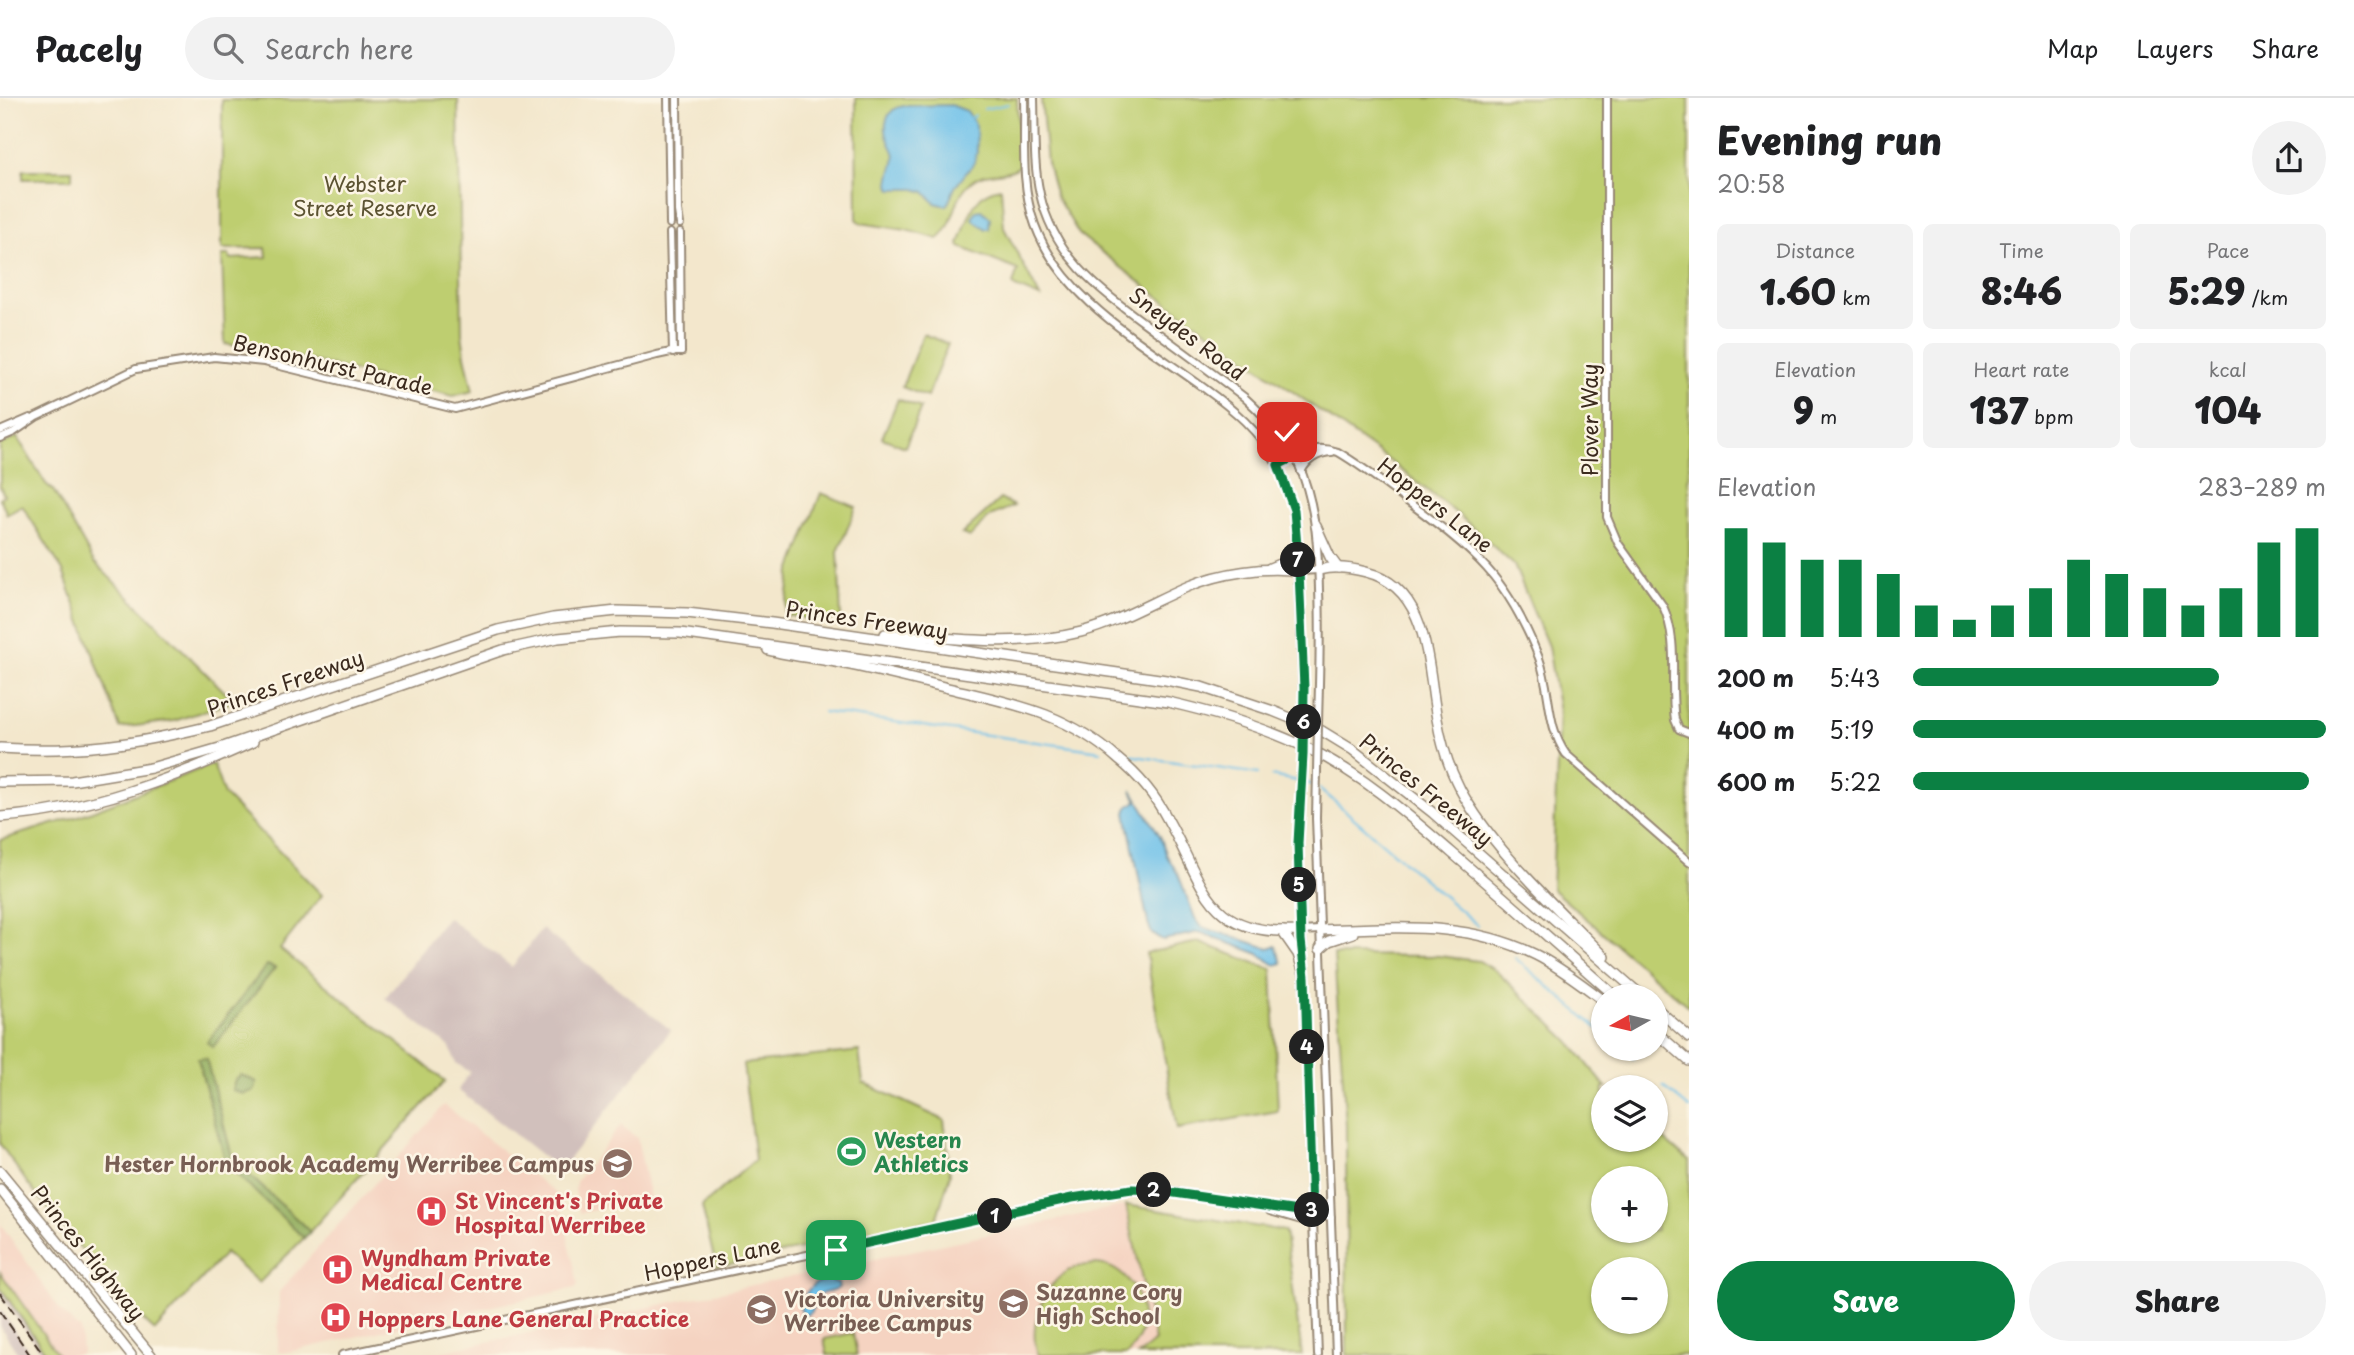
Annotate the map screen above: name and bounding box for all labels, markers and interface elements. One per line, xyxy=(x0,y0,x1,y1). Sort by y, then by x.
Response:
search box xyxy=(185,17,675,80)
text: Pacely xyxy=(35,23,143,73)
icon: search xyxy=(209,29,247,67)
text: Search here xyxy=(265,29,413,68)
text: Map xyxy=(2047,30,2098,66)
text: Layers xyxy=(2136,30,2213,66)
text: Share xyxy=(2251,30,2319,66)
text: Evening run xyxy=(1717,111,1942,168)
button: share xyxy=(2252,121,2326,195)
text: 20:58 xyxy=(1717,166,1786,201)
park label: Webster Street Reserve xyxy=(293,167,437,223)
text: Distance xyxy=(1775,236,1855,264)
text: Time xyxy=(1999,236,2044,264)
text: Pace xyxy=(2206,236,2249,264)
text: 1.60 xyxy=(1760,264,1836,317)
text: 8:46 xyxy=(1981,264,2062,317)
text: 5:29 xyxy=(2167,264,2246,317)
street label: Sneydes Road xyxy=(1123,278,1253,388)
text: km xyxy=(1836,283,1871,311)
text: /km xyxy=(2246,283,2288,311)
street label: Bensonhurst Parade xyxy=(230,325,436,403)
text: Elevation xyxy=(1774,355,1856,383)
text: Heart rate xyxy=(1974,355,2069,383)
text: kcal xyxy=(2209,355,2247,383)
street label: Plover Way xyxy=(1573,364,1605,476)
text: 9 xyxy=(1793,383,1814,436)
text: 137 xyxy=(1969,383,2028,436)
text: 104 xyxy=(2194,383,2261,436)
pin xyxy=(1257,402,1317,462)
text: m xyxy=(1814,402,1837,430)
text: bpm xyxy=(2028,402,2074,430)
icon: check xyxy=(1268,413,1306,451)
street label: Hoppers Lane xyxy=(1371,449,1501,559)
text: Elevation xyxy=(1717,469,1816,504)
text: 283–289 m xyxy=(2198,469,2326,504)
pin: 7 xyxy=(1280,542,1316,578)
text: 7 xyxy=(1292,545,1303,573)
street label: Princes Freeway xyxy=(784,592,950,646)
street label: Princes Freeway xyxy=(202,640,368,724)
text: 200 m xyxy=(1717,660,1794,695)
text: 5:43 xyxy=(1829,660,1880,695)
pin: 6 xyxy=(1286,704,1322,740)
text: 6 xyxy=(1297,707,1310,735)
text: 400 m xyxy=(1717,712,1795,747)
text: 5:19 xyxy=(1829,712,1874,747)
street label: Princes Freeway xyxy=(1353,725,1501,853)
text: 600 m xyxy=(1717,764,1795,799)
text: 5:22 xyxy=(1829,764,1881,799)
pin: 5 xyxy=(1282,868,1316,902)
text: 5 xyxy=(1292,870,1305,898)
north arrow xyxy=(1591,984,1668,1060)
map controls xyxy=(1591,984,1668,1334)
pin: 4 xyxy=(1290,1030,1324,1065)
text: 4 xyxy=(1300,1032,1313,1060)
button: layers xyxy=(1591,1075,1668,1152)
place label: Western Athletics xyxy=(873,1123,969,1179)
sports icon: Western Athletics xyxy=(834,1134,868,1168)
school or university icon: Hester Hornbrook Academy Werribee Campus xyxy=(600,1146,634,1180)
place label: Hester Hornbrook Academy Werribee Campus xyxy=(104,1147,594,1179)
button: + xyxy=(1591,1166,1668,1243)
pin: 2 xyxy=(1136,1172,1172,1208)
text: 2 xyxy=(1147,1175,1160,1203)
street label: Princes Highway xyxy=(24,1177,154,1327)
place label: St Vincent's Private Hospital Werribee xyxy=(455,1184,663,1240)
pin: 3 xyxy=(1294,1192,1330,1228)
hospital icon: St Vincent's Private Hospital Werribee xyxy=(415,1195,449,1229)
text: 3 xyxy=(1305,1195,1318,1223)
pin: 1 xyxy=(978,1198,1012,1234)
text: 1 xyxy=(990,1201,999,1229)
pin xyxy=(806,1220,866,1280)
street label: Hoppers Lane xyxy=(641,1228,783,1288)
icon: arrive xyxy=(817,1231,855,1269)
place label: Wyndham Private Medical Centre xyxy=(361,1241,551,1297)
hospital icon: Wyndham Private Medical Centre xyxy=(321,1252,355,1286)
button: − xyxy=(1591,1257,1668,1334)
button: Save xyxy=(1717,1261,2015,1341)
button: Share xyxy=(2029,1261,2326,1341)
place label: Suzanne Cory High School xyxy=(1036,1275,1182,1331)
place label: Victoria University Werribee Campus xyxy=(784,1282,984,1338)
school or university icon: Suzanne Cory High School xyxy=(996,1286,1030,1320)
school or university icon: Victoria University Werribee Campus xyxy=(744,1293,778,1327)
hospital icon: Hoppers Lane General Practice xyxy=(318,1301,352,1335)
place label: Hoppers Lane General Practice xyxy=(358,1302,689,1334)

